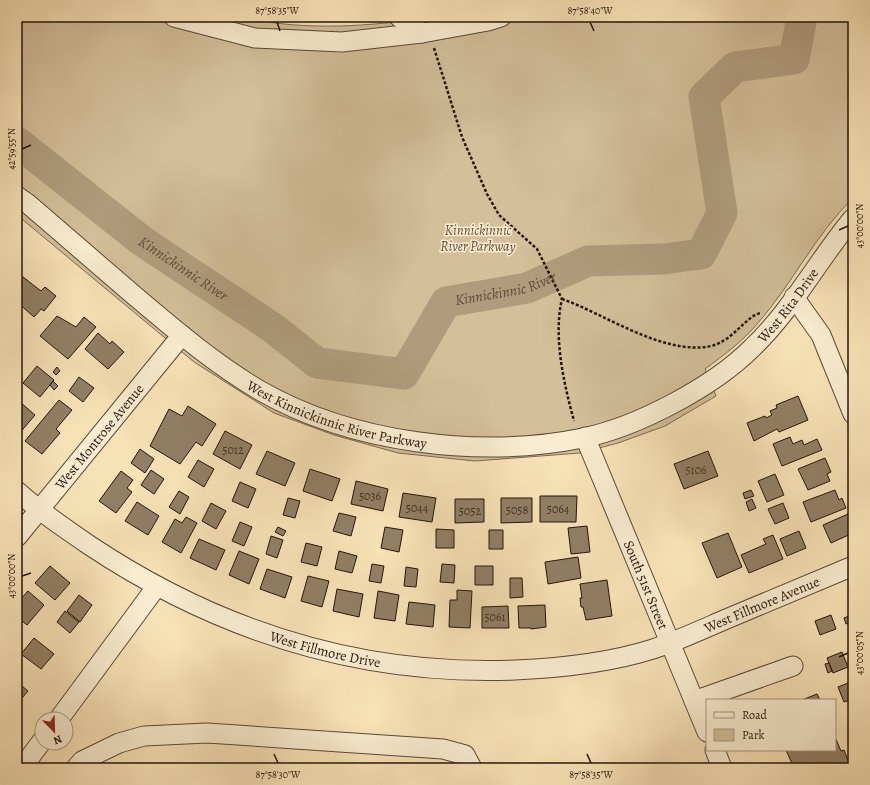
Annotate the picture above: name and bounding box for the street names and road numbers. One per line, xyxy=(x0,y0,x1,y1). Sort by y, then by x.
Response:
street label: West Rita Drive xyxy=(752,264,822,347)
street label: West Kinnickinnic River Parkway xyxy=(243,375,429,453)
street label: West Montrose Avenue xyxy=(50,380,148,494)
street label: South 51st Street xyxy=(619,537,673,633)
street label: West Fillmore Avenue xyxy=(700,572,822,638)
street label: West Fillmore Drive xyxy=(267,626,382,672)

